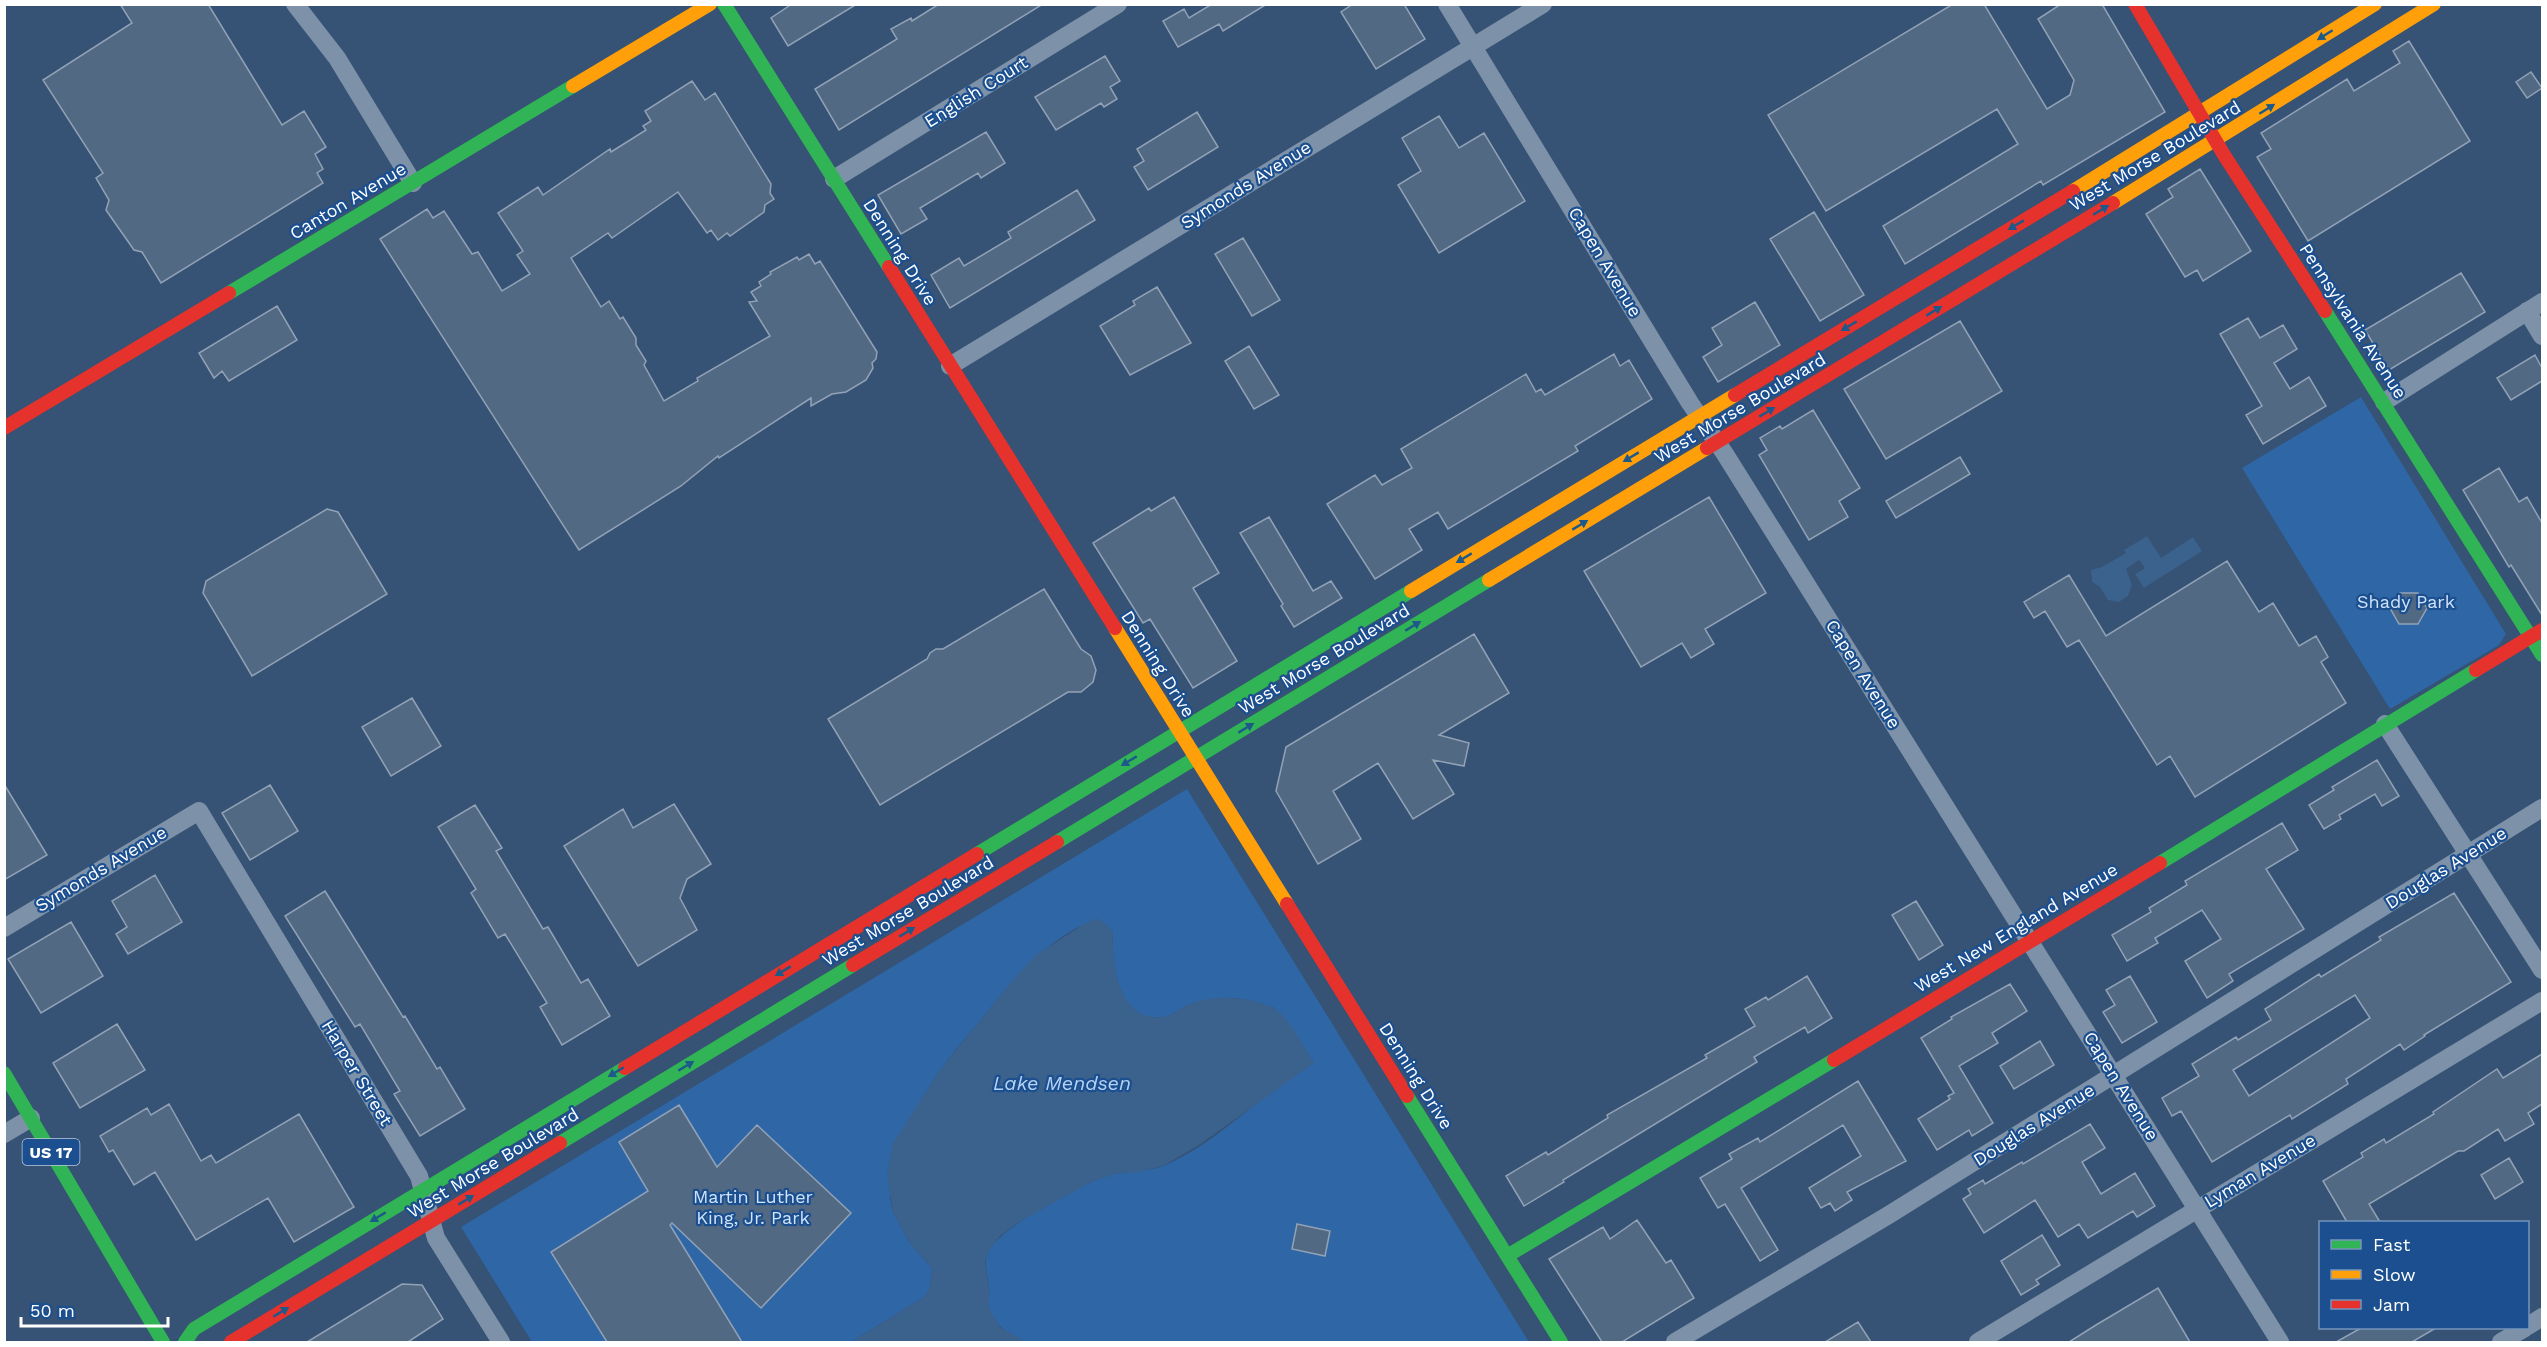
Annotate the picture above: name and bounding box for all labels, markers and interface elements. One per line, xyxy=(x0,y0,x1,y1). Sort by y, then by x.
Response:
one-way arrow xyxy=(2317,30,2333,41)
street label: English Court xyxy=(920,51,1032,132)
street label: West Morse Boulevard xyxy=(2065,96,2244,215)
one-way arrow xyxy=(2259,103,2275,114)
street label: Symonds Avenue xyxy=(1177,136,1315,233)
street label: Canton Avenue xyxy=(286,158,410,244)
street label: Denning Drive xyxy=(859,194,942,309)
street label: Capen Avenue xyxy=(1564,203,1646,320)
one-way arrow xyxy=(2093,205,2109,216)
one-way arrow xyxy=(2008,219,2024,230)
street label: Pennsylvania Avenue xyxy=(2295,239,2412,402)
one-way arrow xyxy=(1926,306,1942,317)
one-way arrow xyxy=(1841,320,1857,331)
street label: West Morse Boulevard xyxy=(1650,348,1829,467)
one-way arrow xyxy=(1759,407,1775,418)
one-way arrow xyxy=(1622,452,1639,462)
one-way arrow xyxy=(1572,520,1588,531)
one-way arrow xyxy=(1455,553,1472,563)
park label: Shady Park xyxy=(2357,591,2455,612)
street label: West Morse Boulevard xyxy=(1234,599,1413,718)
street label: Denning Drive xyxy=(1117,606,1200,721)
street label: Capen Avenue xyxy=(1822,615,1905,732)
one-way arrow xyxy=(1405,621,1421,632)
one-way arrow xyxy=(1238,722,1254,733)
one-way arrow xyxy=(1121,755,1137,766)
street label: Symonds Avenue xyxy=(31,821,170,916)
street label: Douglas Avenue xyxy=(2381,822,2510,913)
street label: West Morse Boulevard xyxy=(818,851,997,970)
street label: West New England Avenue xyxy=(1910,858,2121,997)
one-way arrow xyxy=(899,927,915,938)
one-way arrow xyxy=(774,966,791,976)
street label: Harper Street xyxy=(318,1016,397,1130)
street label: Denning Drive xyxy=(1375,1018,1458,1133)
street label: Capen Avenue xyxy=(2080,1027,2163,1144)
one-way arrow xyxy=(678,1061,694,1072)
one-way arrow xyxy=(608,1067,624,1078)
water label: Lake Mendsen xyxy=(993,1071,1131,1095)
street label: Douglas Avenue xyxy=(1969,1079,2098,1170)
street label: West Morse Boulevard xyxy=(403,1103,582,1222)
street label: Lyman Avenue xyxy=(2200,1129,2319,1212)
road number: US 17 xyxy=(22,1139,80,1165)
park label: Martin Luther King, Jr. Park xyxy=(693,1186,813,1228)
one-way arrow xyxy=(458,1195,474,1206)
one-way arrow xyxy=(370,1212,386,1223)
legend xyxy=(2319,1221,2529,1329)
text: Fast xyxy=(2373,1234,2411,1255)
text: Slow xyxy=(2373,1264,2416,1285)
scale bar xyxy=(21,1290,168,1328)
text: Jam xyxy=(2373,1294,2410,1315)
text: 50 m xyxy=(30,1300,75,1321)
one-way arrow xyxy=(273,1307,289,1318)

